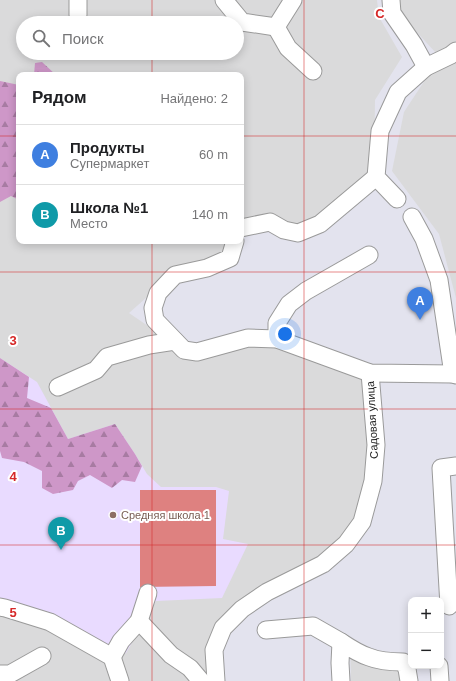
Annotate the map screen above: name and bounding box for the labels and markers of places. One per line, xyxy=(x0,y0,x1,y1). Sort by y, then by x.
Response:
pin: A xyxy=(407,287,433,320)
place label: Средняя школа 1 xyxy=(121,509,210,521)
marker: Средняя школа 1 xyxy=(108,510,118,520)
pin: B xyxy=(48,517,74,550)

